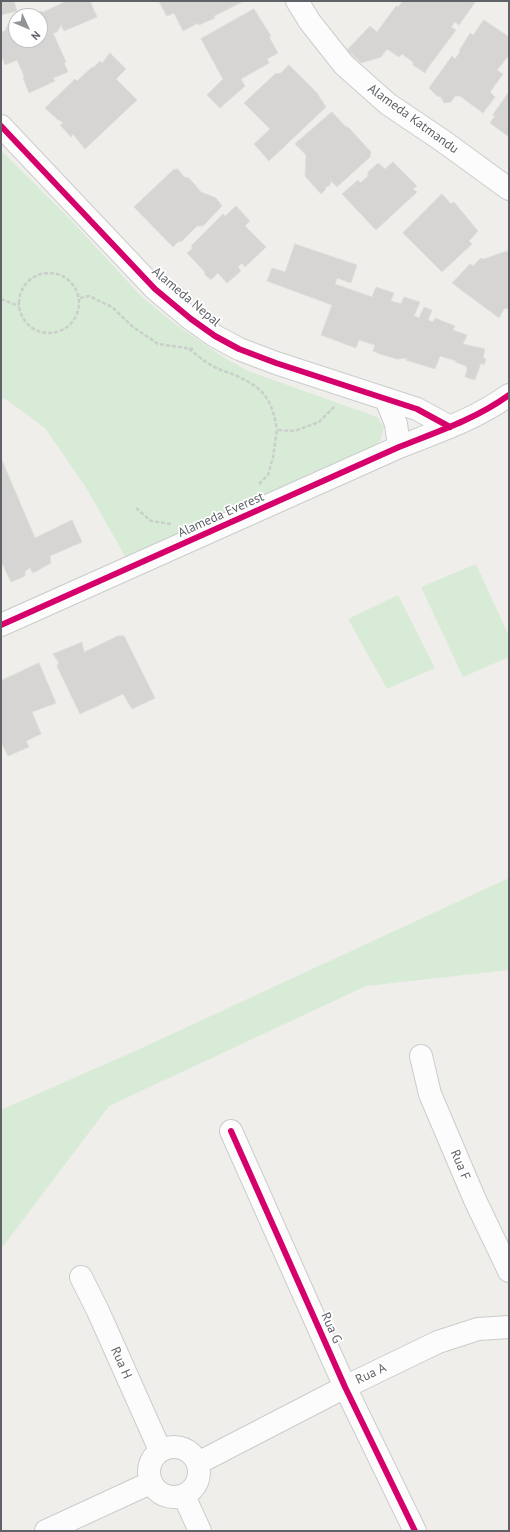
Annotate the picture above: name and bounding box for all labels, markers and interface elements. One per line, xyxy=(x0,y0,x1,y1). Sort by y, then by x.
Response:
north arrow xyxy=(8,8,48,48)
text: N xyxy=(28,28,43,43)
street label: Alameda Katmandu xyxy=(365,81,461,157)
street label: Alameda Nepal xyxy=(149,264,223,330)
street label: Alameda Everest xyxy=(176,489,266,541)
street label: Rua F xyxy=(447,1148,473,1182)
street label: Rua G xyxy=(317,1310,345,1346)
street label: Rua H xyxy=(107,1345,135,1381)
street label: Rua A xyxy=(353,1360,389,1388)

